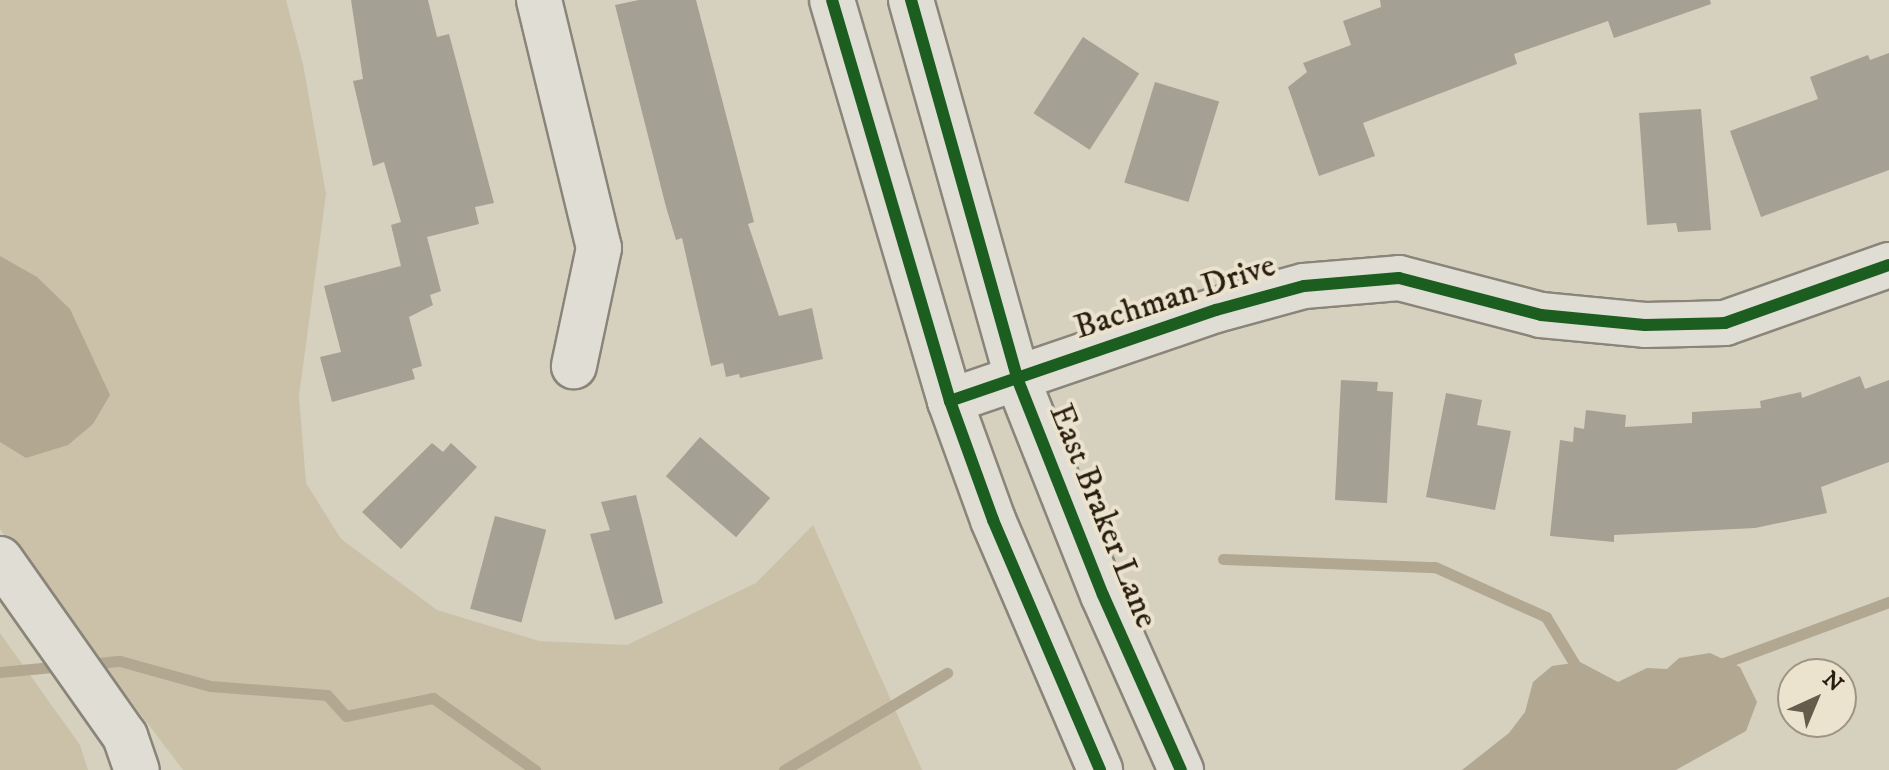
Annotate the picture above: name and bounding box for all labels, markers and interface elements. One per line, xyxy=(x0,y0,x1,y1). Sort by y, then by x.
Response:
street label: Bachman Drive xyxy=(1069,245,1281,349)
street label: East Braker Lane xyxy=(1040,398,1166,634)
north arrow xyxy=(1777,658,1857,738)
text: N xyxy=(1817,666,1849,698)

